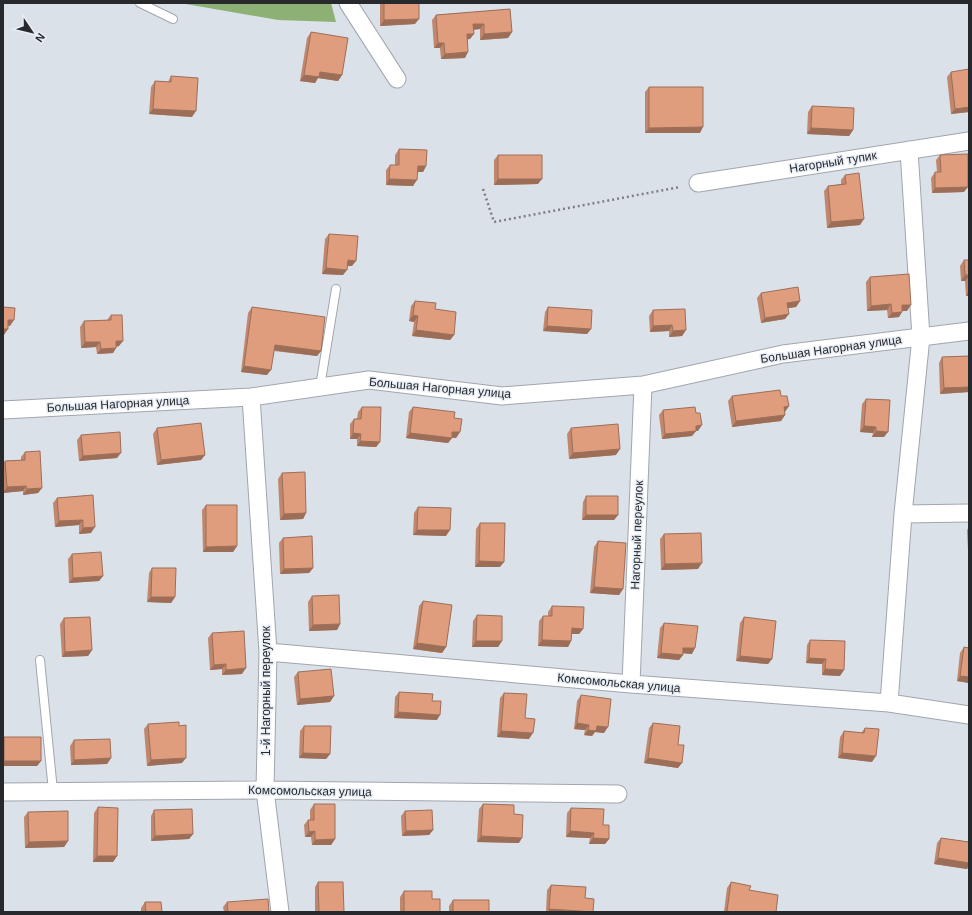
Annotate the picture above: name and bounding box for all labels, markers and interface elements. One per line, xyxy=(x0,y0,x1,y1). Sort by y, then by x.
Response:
north arrow xyxy=(12,12,52,52)
text: N xyxy=(33,31,47,44)
street label: Нагорный тупик xyxy=(788,148,878,176)
street label: Большая Нагорная улица xyxy=(759,332,903,366)
street label: Большая Нагорная улица xyxy=(368,375,512,401)
street label: Большая Нагорная улица xyxy=(46,393,190,415)
street label: Нагорный переулок xyxy=(628,479,646,590)
street label: 1-й Нагорный переулок xyxy=(259,625,273,756)
street label: Комсомольская улица xyxy=(557,671,682,695)
street label: Комсомольская улица xyxy=(248,783,372,799)

